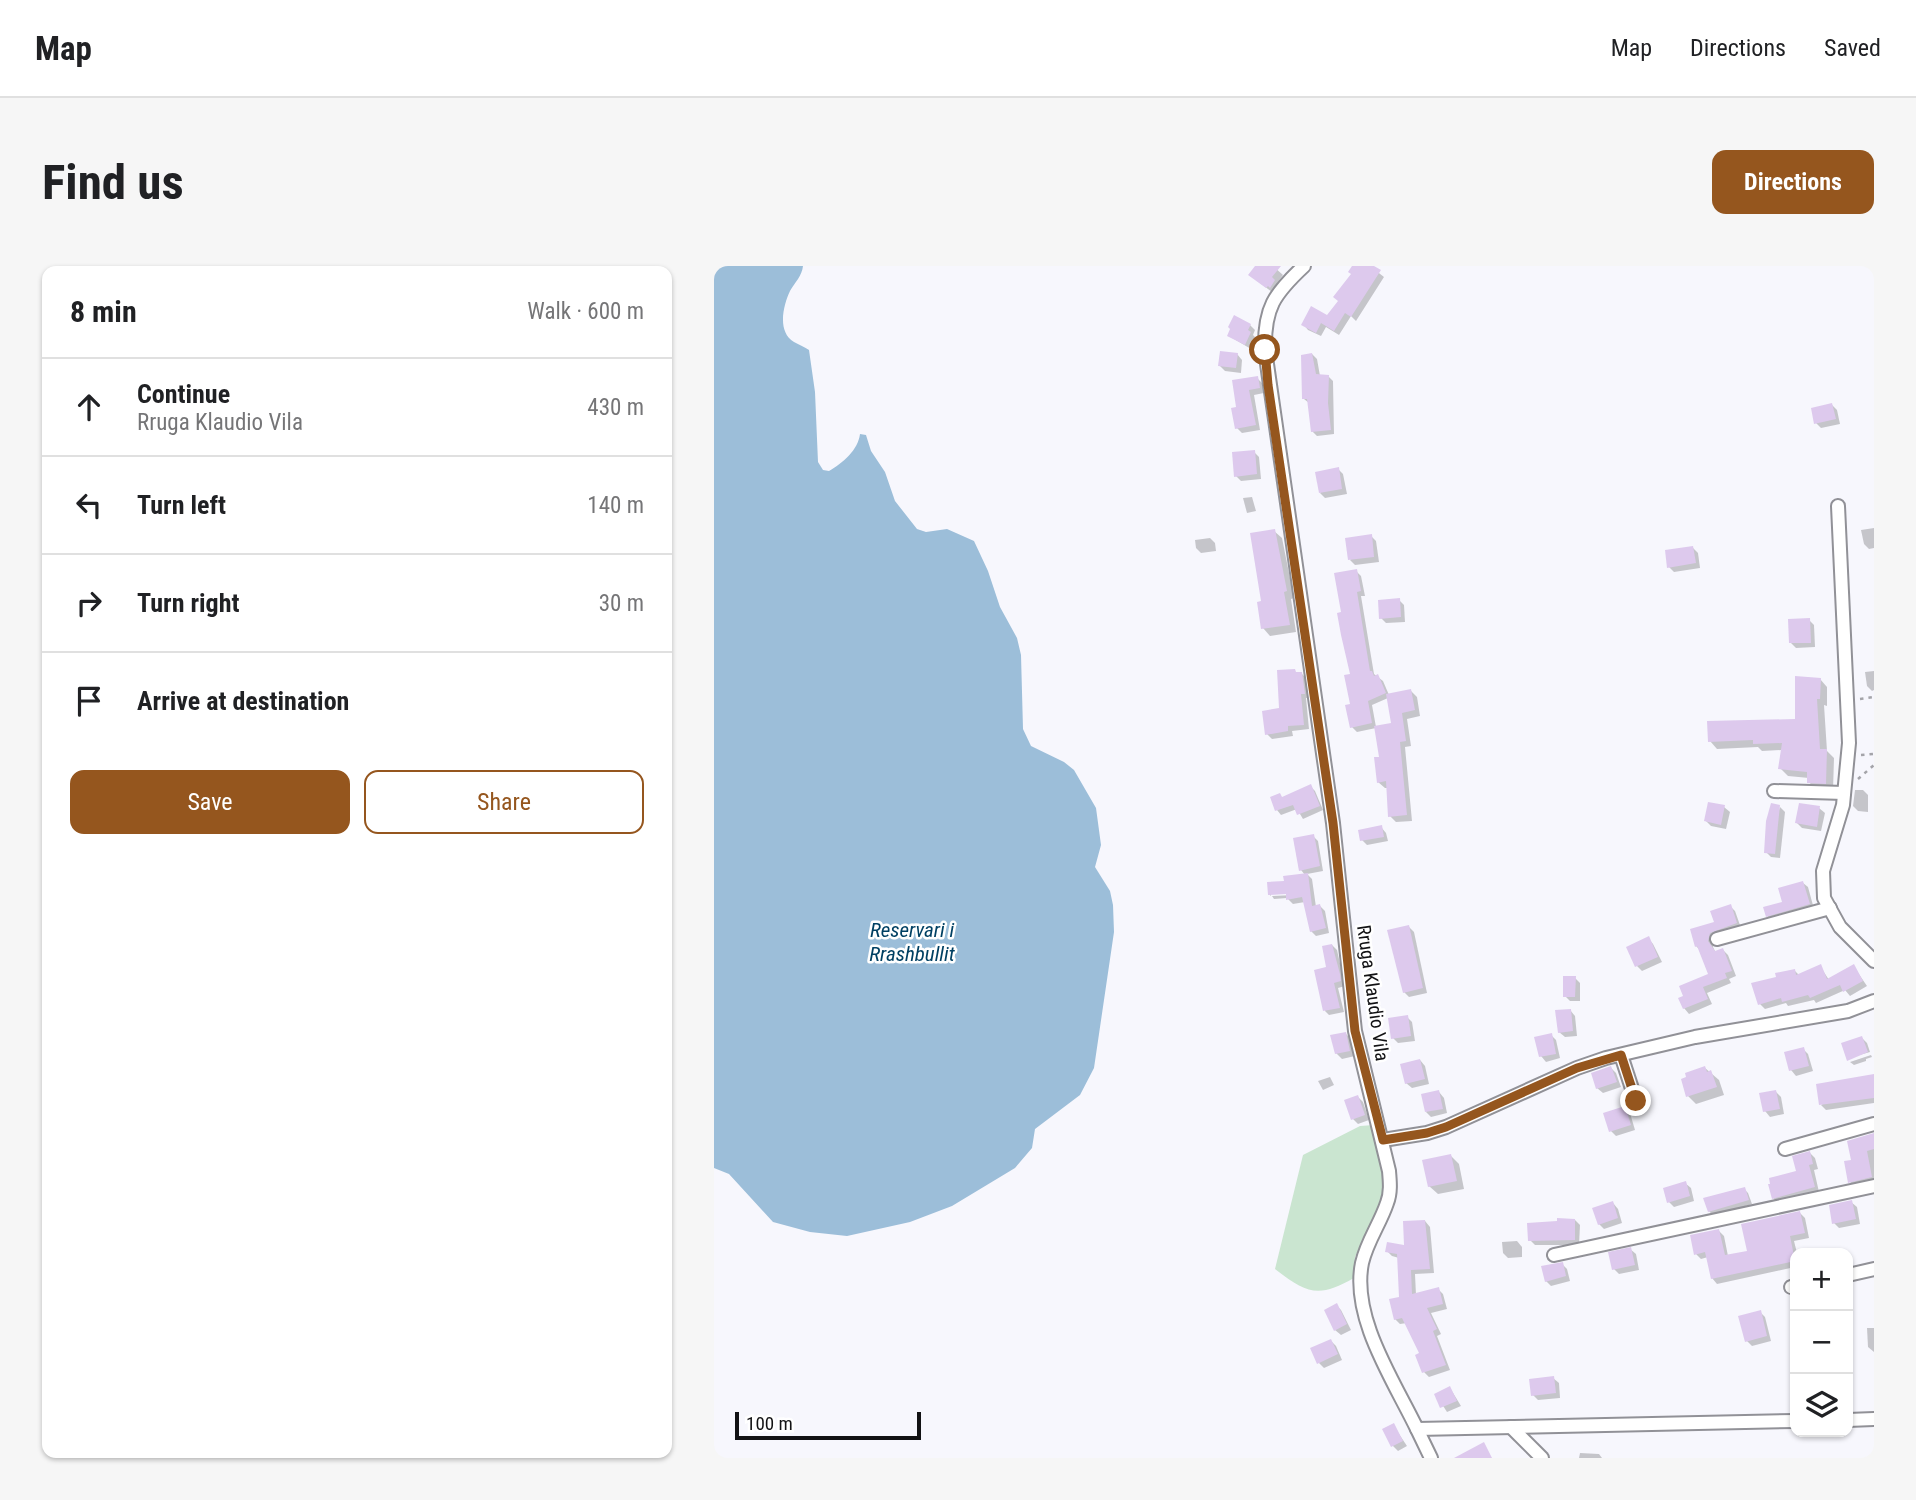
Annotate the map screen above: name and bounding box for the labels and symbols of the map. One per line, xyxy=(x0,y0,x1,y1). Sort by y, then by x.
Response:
route start xyxy=(1249,334,1280,365)
water label: Reservari i Rrashbullit xyxy=(869,918,956,966)
street label: Rruga Klaudio Vila xyxy=(1352,924,1394,1062)
route end xyxy=(1620,1085,1651,1116)
scale bar xyxy=(735,1409,920,1441)

